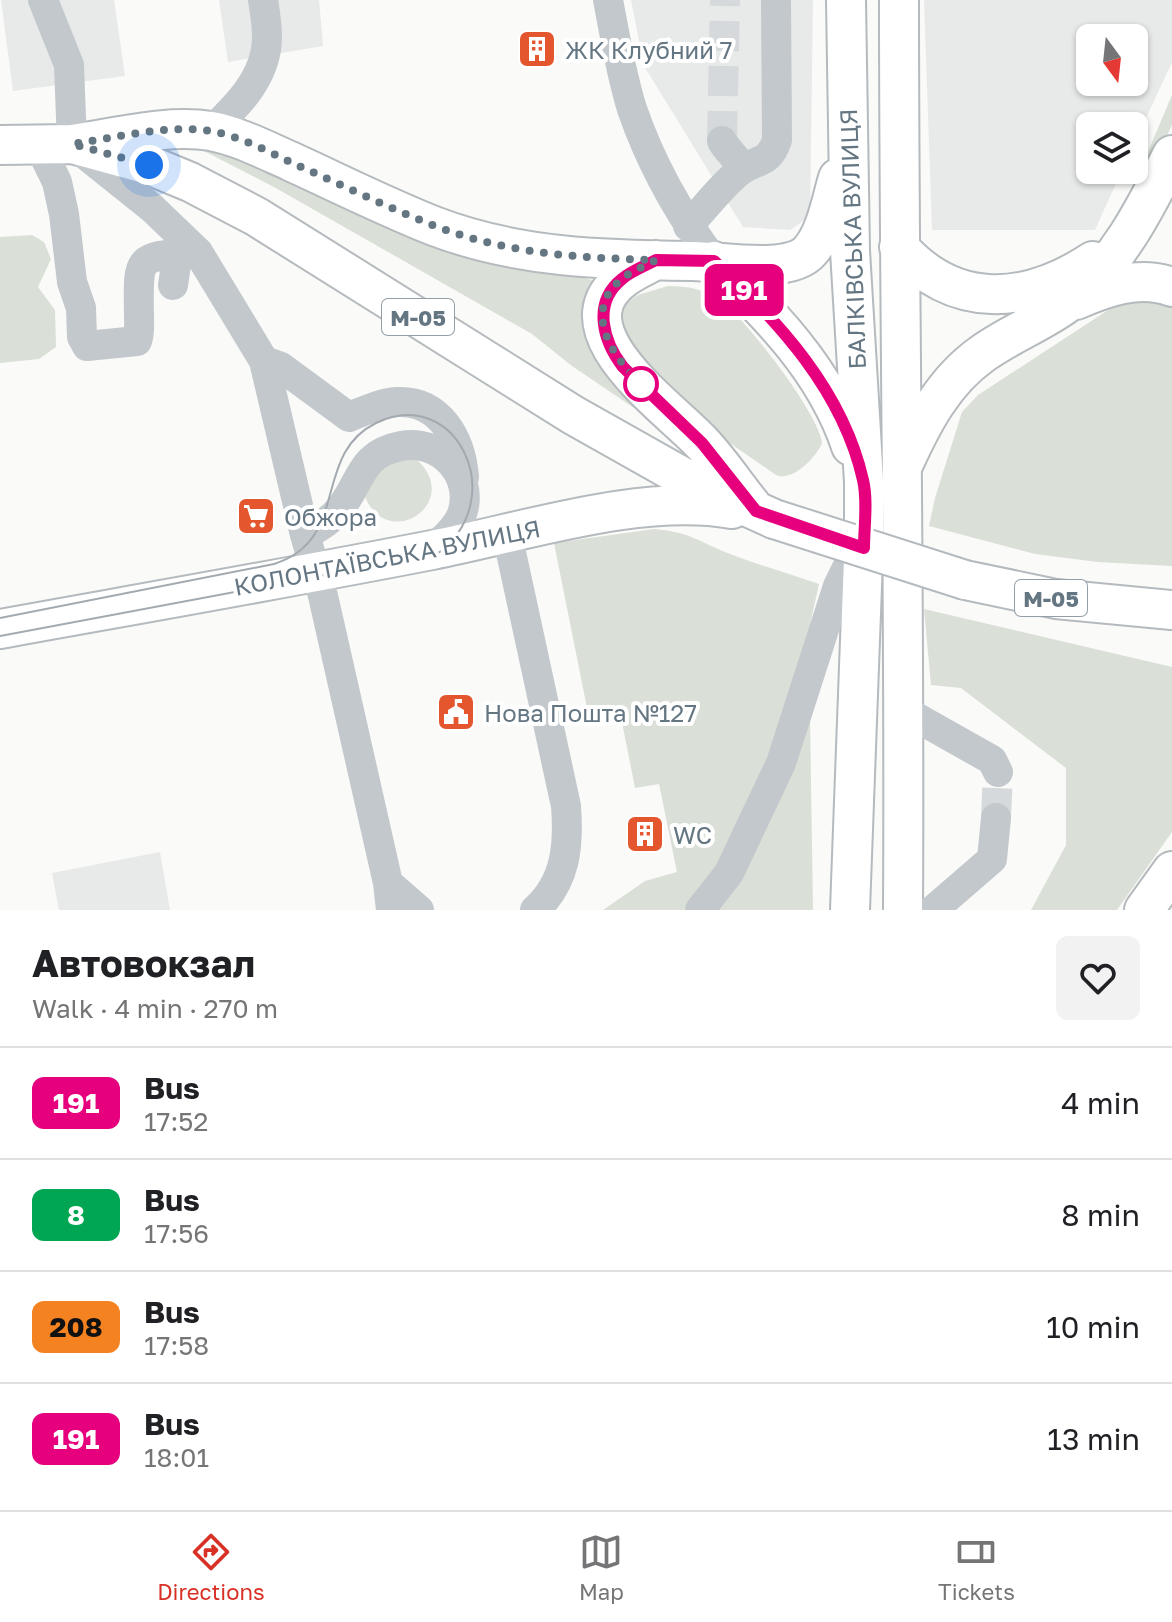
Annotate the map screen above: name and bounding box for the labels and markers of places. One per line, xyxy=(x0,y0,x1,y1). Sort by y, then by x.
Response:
building icon: ЖК Клубний 7 xyxy=(516,28,558,70)
place label: ЖК Клубний 7 xyxy=(565,35,733,64)
unlabelled marker xyxy=(624,367,658,401)
supermarket icon: Обжора xyxy=(235,495,277,537)
place label: Обжора xyxy=(284,502,377,531)
public building icon: Нова Пошта №127 xyxy=(435,691,477,733)
place label: Нова Пошта №127 xyxy=(484,698,697,727)
building icon: WC xyxy=(624,813,666,855)
place label: WC xyxy=(673,820,712,849)

